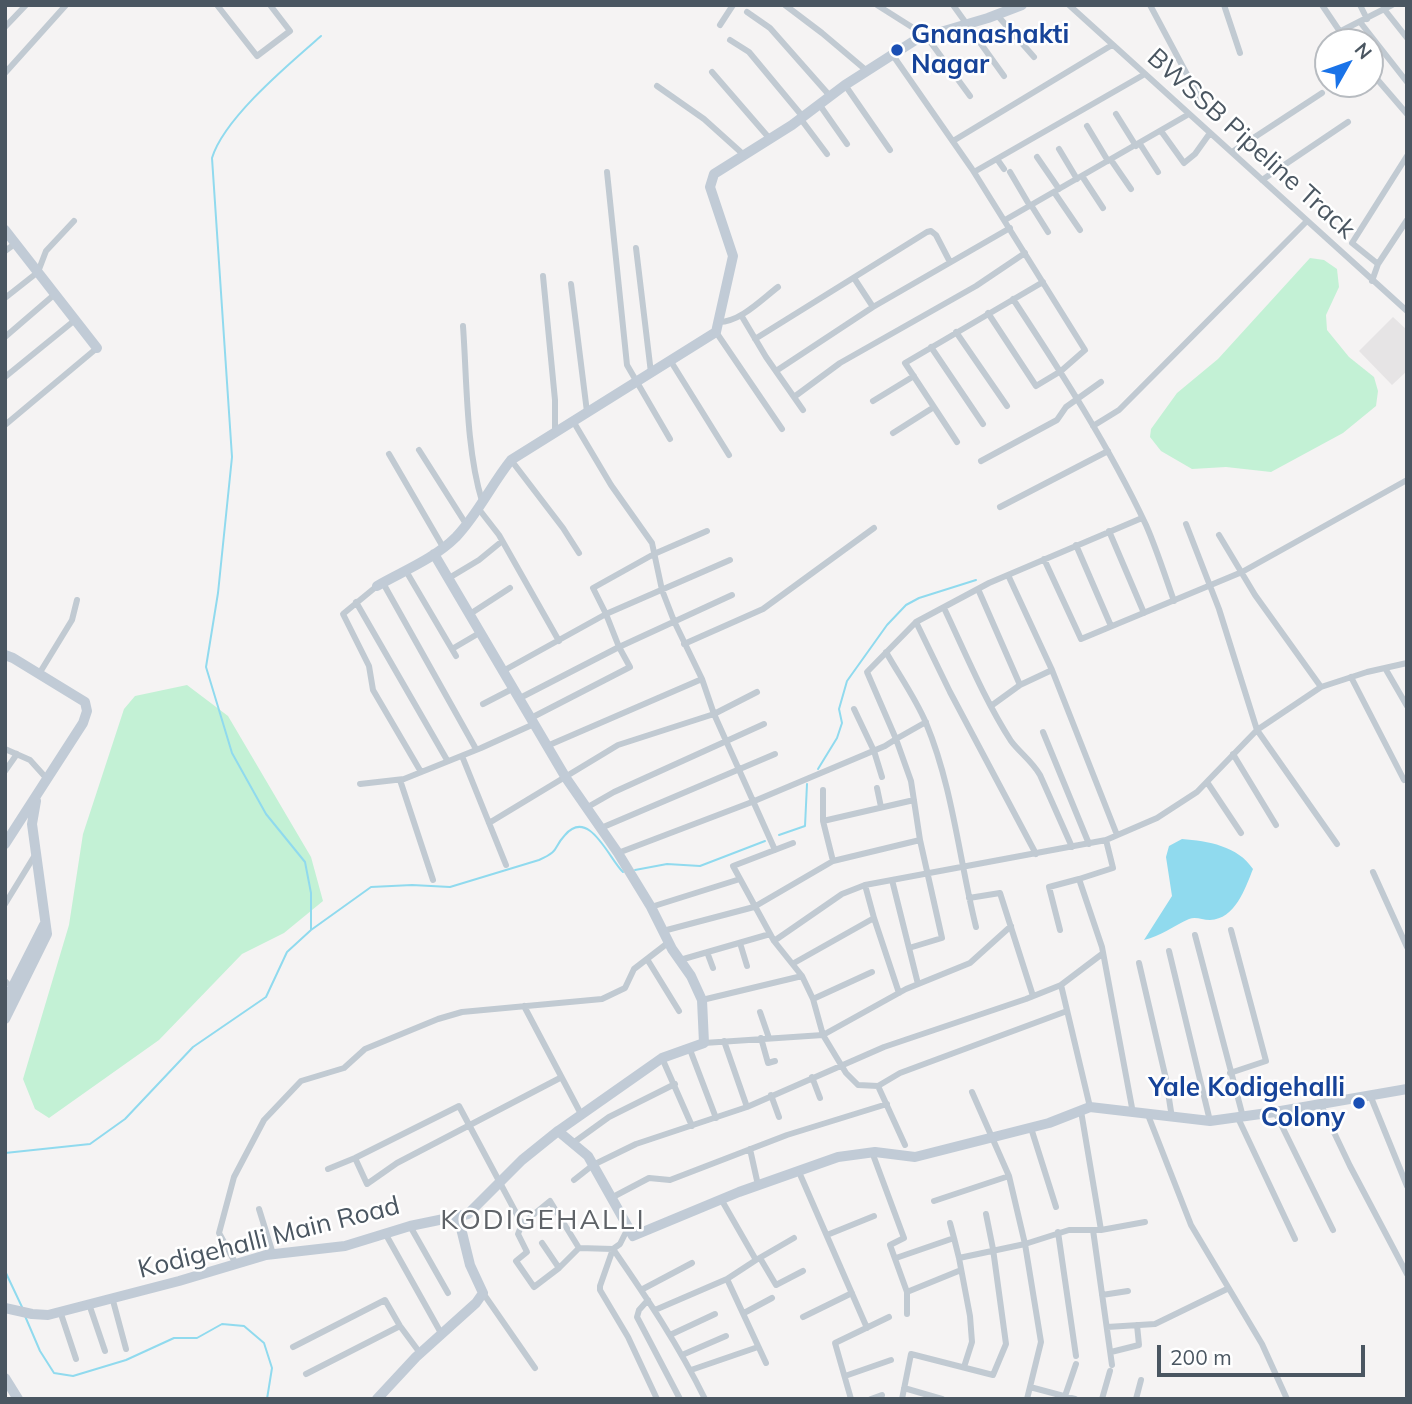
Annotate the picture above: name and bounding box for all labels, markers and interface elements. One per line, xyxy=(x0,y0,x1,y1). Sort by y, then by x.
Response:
place label: Gnanashakti Nagar xyxy=(911,19,1069,80)
north arrow xyxy=(1314,28,1384,98)
text: N xyxy=(1350,38,1377,64)
marker: Gnanashakti Nagar xyxy=(889,42,905,58)
street label: BWSSB Pipeline Track xyxy=(1141,42,1361,246)
place label: Yale Kodigehalli Colony xyxy=(1149,1072,1345,1134)
marker: Yale Kodigehalli Colony xyxy=(1351,1095,1367,1111)
street label: Kodigehalli Main Road xyxy=(135,1190,403,1286)
district label: KODIGEHALLI xyxy=(442,1204,644,1238)
scale bar xyxy=(1160,1330,1368,1374)
text: 200 m xyxy=(1170,1344,1232,1370)

